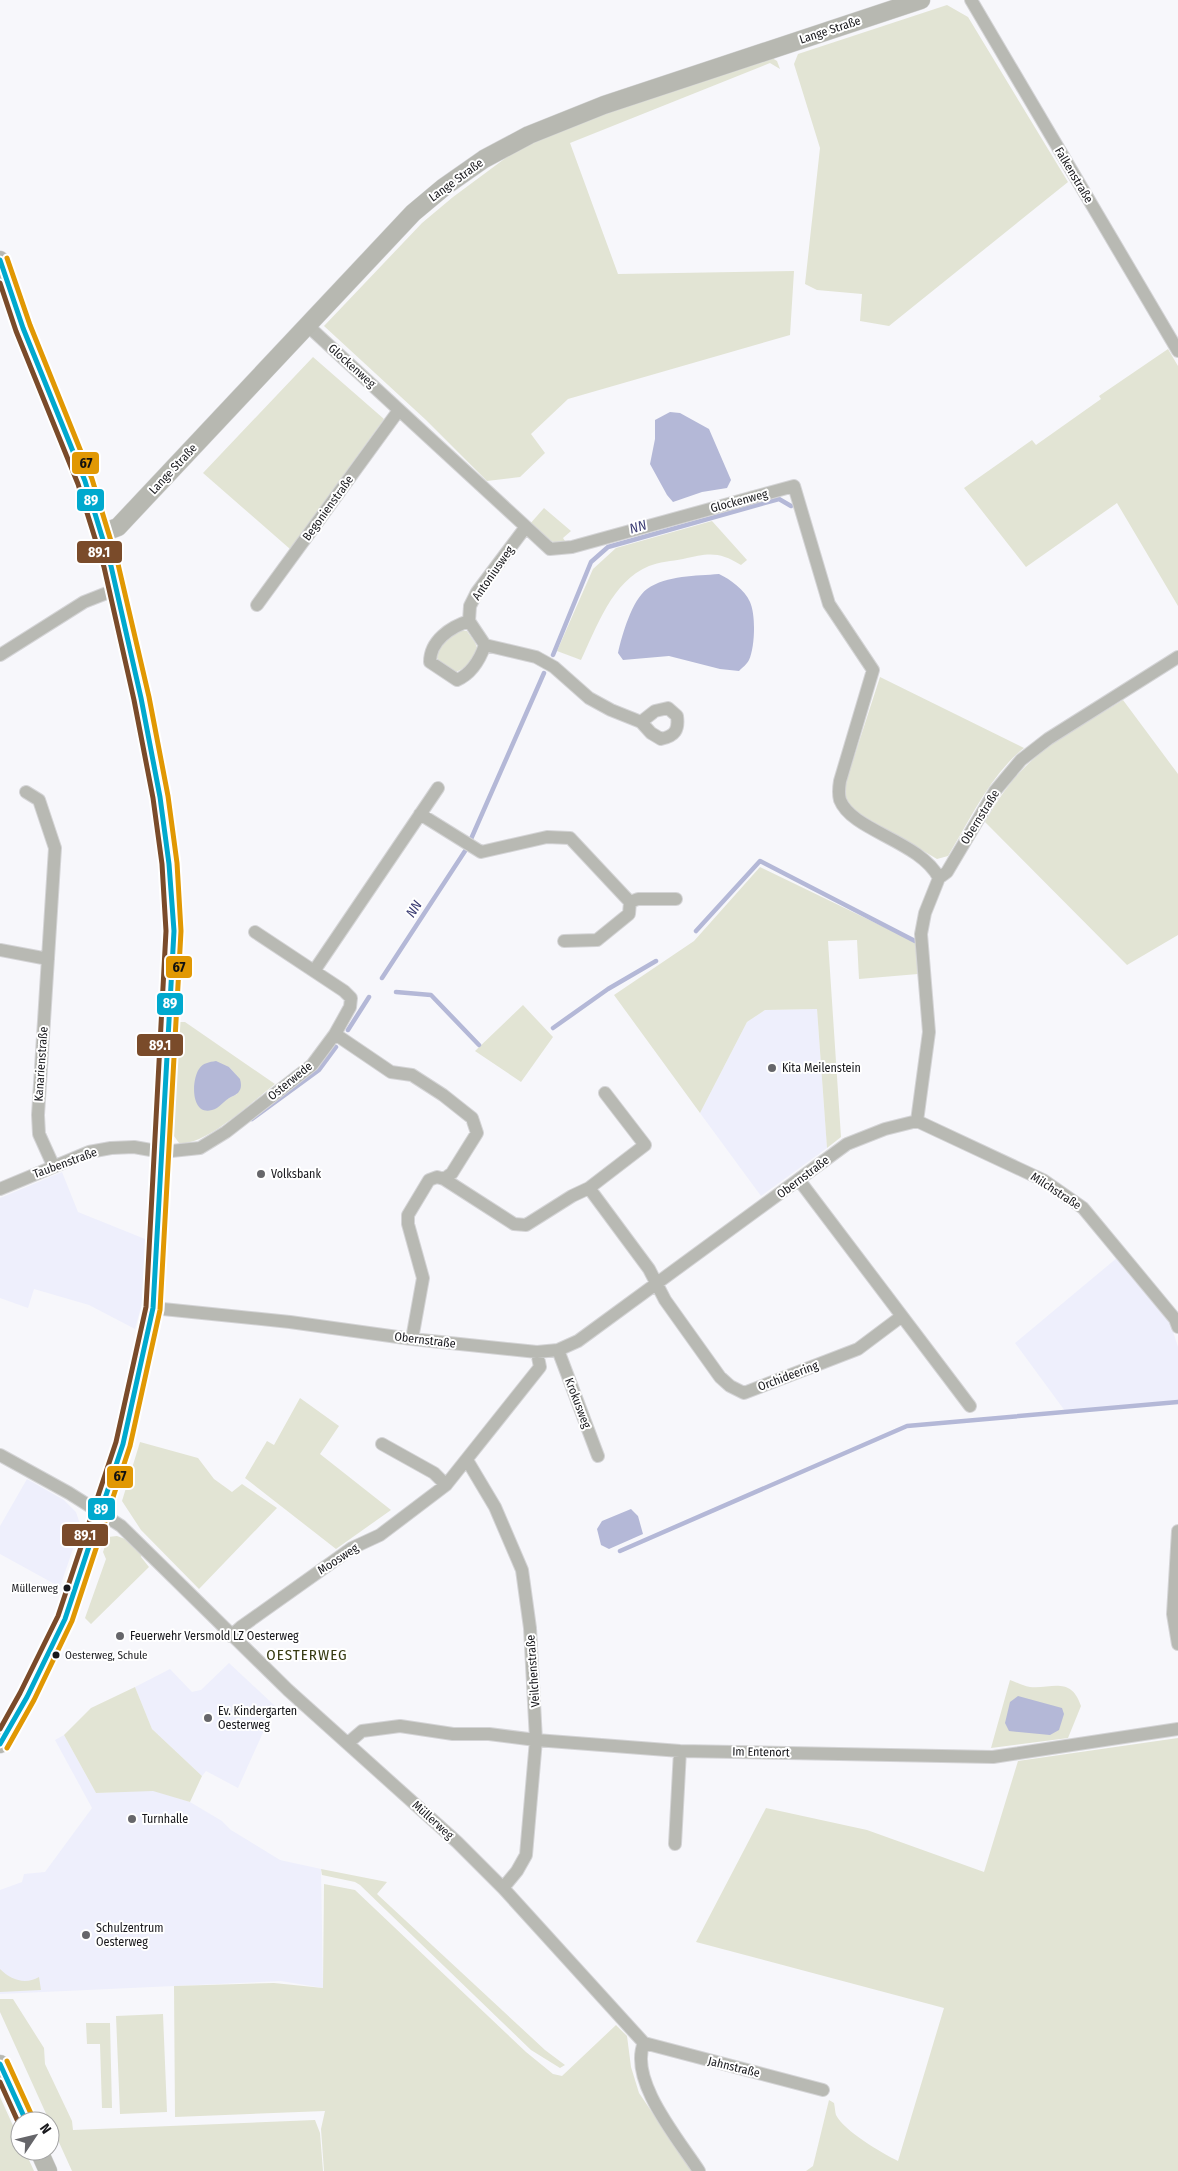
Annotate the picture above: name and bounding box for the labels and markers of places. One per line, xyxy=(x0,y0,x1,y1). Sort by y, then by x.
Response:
place label: Kita Meilenstein xyxy=(782,1061,861,1075)
marker: Kita Meilenstein xyxy=(766,1062,778,1074)
place label: Volksbank xyxy=(271,1167,321,1181)
marker: Volksbank xyxy=(255,1168,267,1180)
place label: Müllerweg xyxy=(12,1582,59,1595)
marker: Müllerweg xyxy=(62,1583,72,1593)
place label: Feuerwehr Versmold LZ Oesterweg xyxy=(130,1629,299,1643)
marker: Feuerwehr Versmold LZ Oesterweg xyxy=(114,1630,126,1642)
place label: Oesterweg, Schule xyxy=(65,1649,147,1662)
marker: Oesterweg, Schule xyxy=(51,1650,61,1660)
place label: Ev. Kindergarten Oesterweg xyxy=(218,1704,297,1732)
marker: Ev. Kindergarten Oesterweg xyxy=(202,1712,214,1724)
place label: Turnhalle xyxy=(142,1812,188,1826)
marker: Turnhalle xyxy=(126,1813,138,1825)
place label: Schulzentrum Oesterweg xyxy=(96,1921,164,1949)
marker: Schulzentrum Oesterweg xyxy=(80,1929,92,1941)

